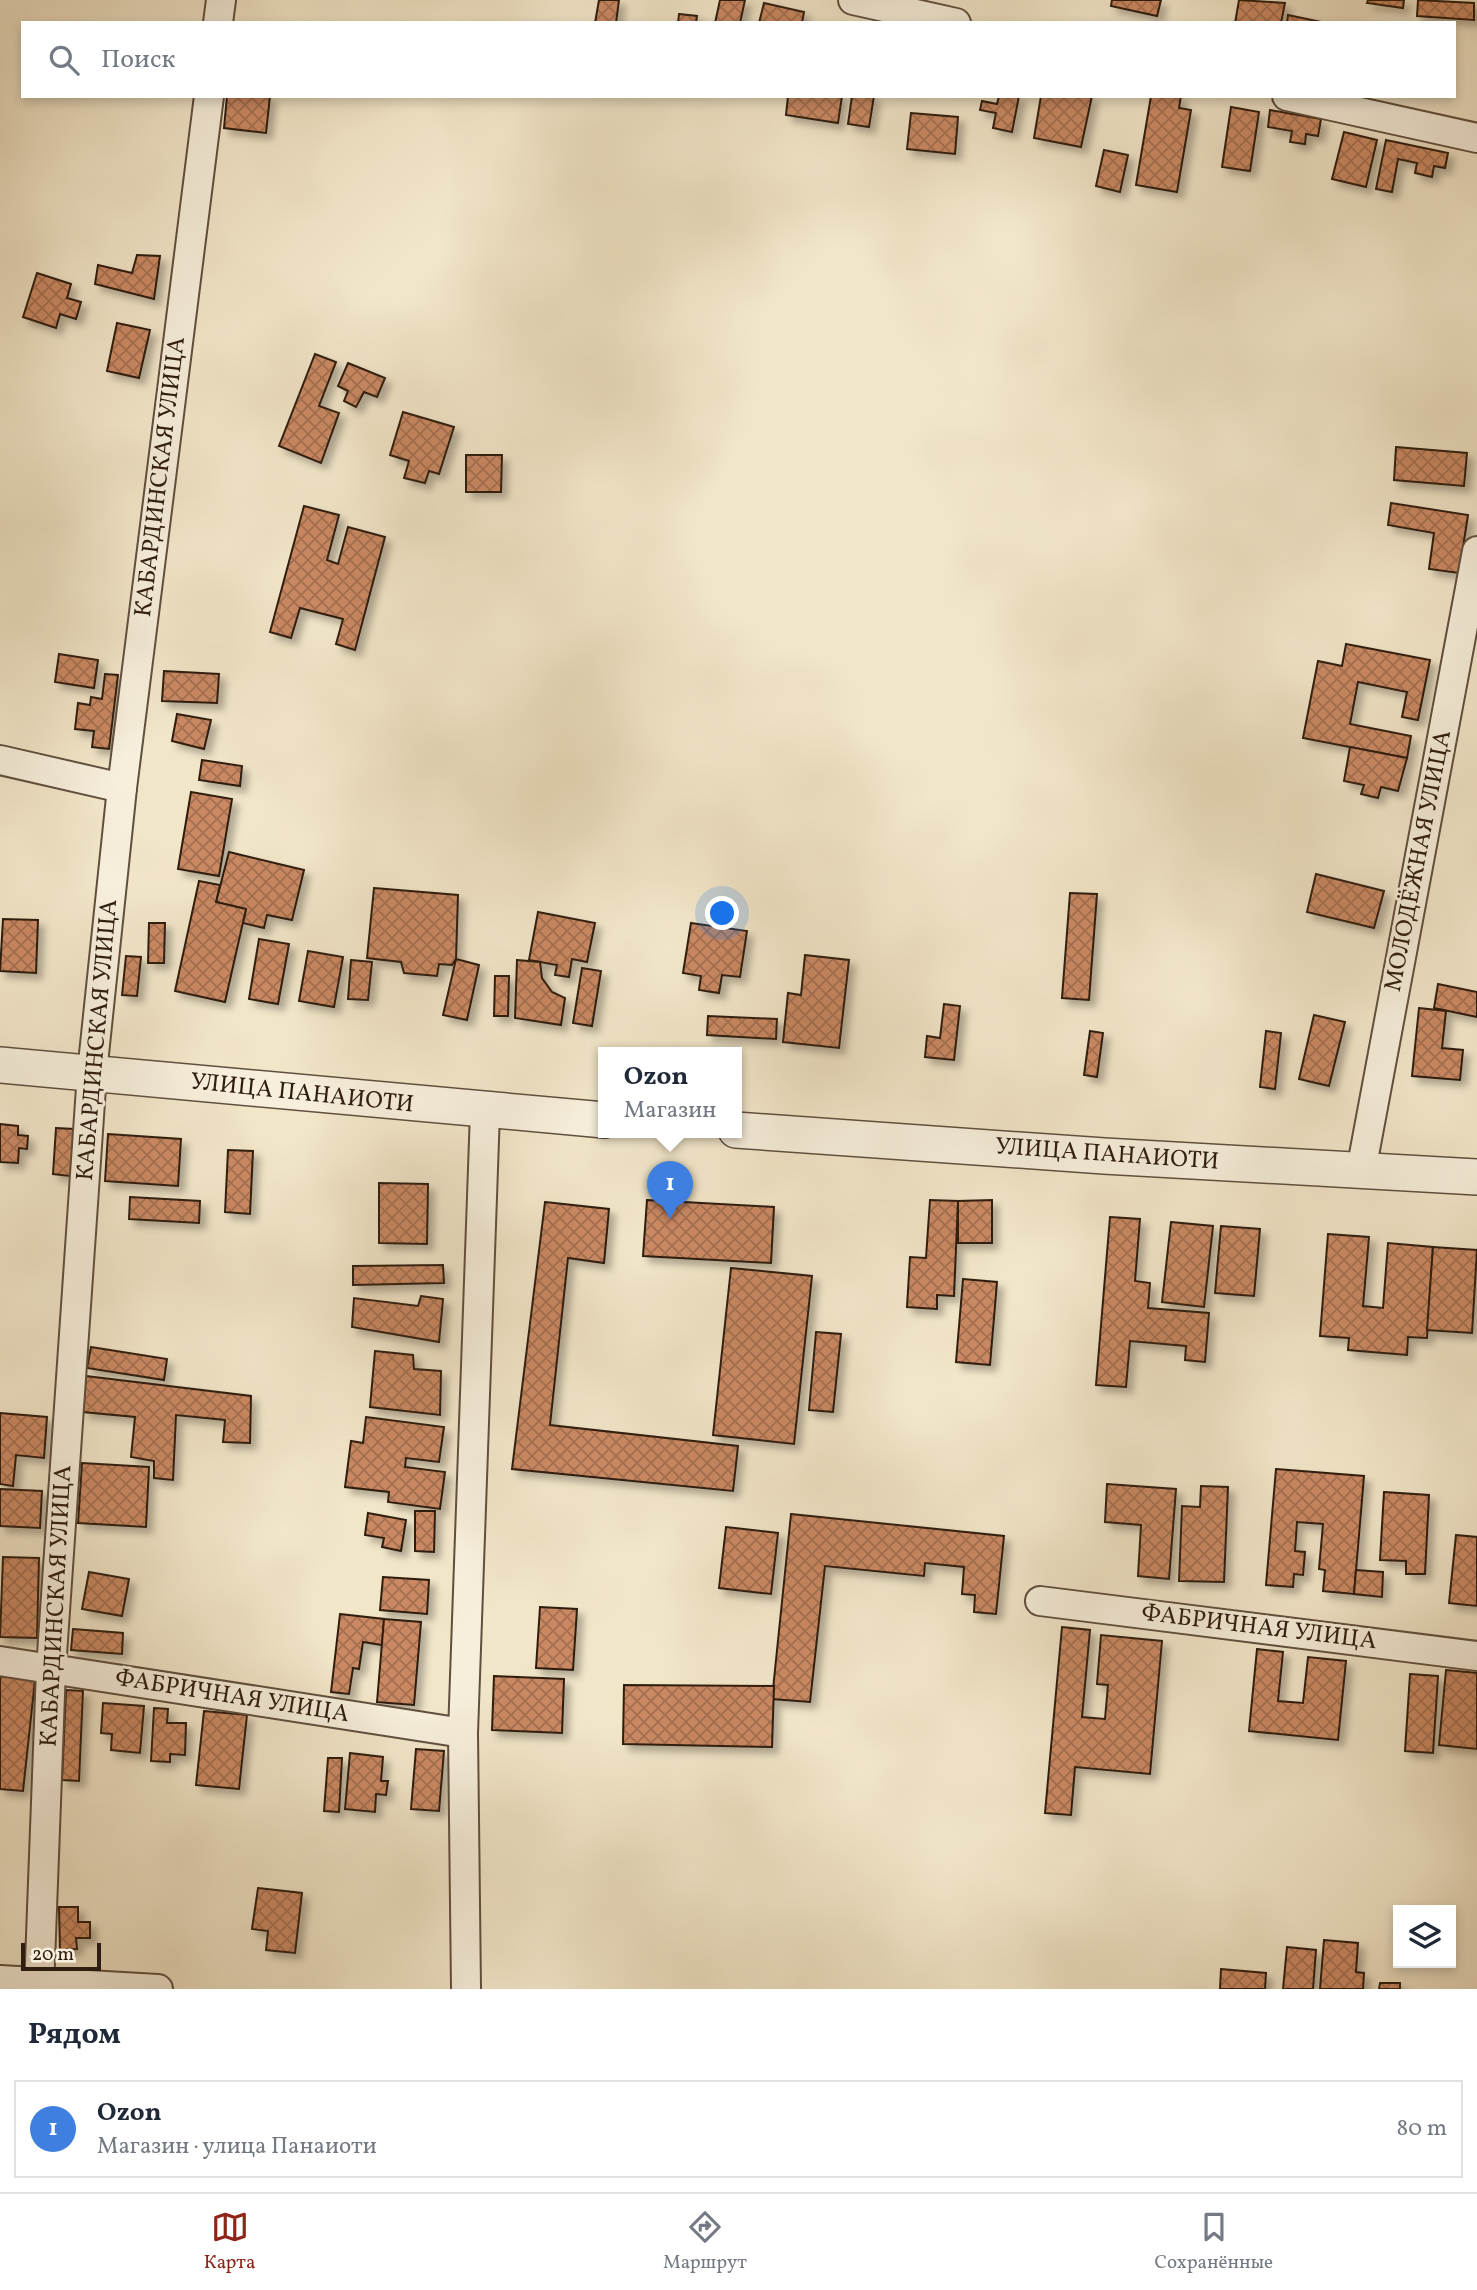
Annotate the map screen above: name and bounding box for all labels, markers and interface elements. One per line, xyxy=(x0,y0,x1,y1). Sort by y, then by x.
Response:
search box xyxy=(21,21,1456,98)
icon: search xyxy=(45,41,83,79)
text: Поиск xyxy=(101,42,175,78)
street label: КАБАРДИНСКАЯ УЛИЦА xyxy=(127,335,195,619)
street label: МОЛОДЁЖНАЯ УЛИЦА xyxy=(1377,727,1461,995)
your location xyxy=(705,896,739,930)
street label: КАБАРДИНСКАЯ УЛИЦА xyxy=(69,898,127,1182)
popup xyxy=(598,1047,742,1138)
text: Ozon xyxy=(624,1059,688,1095)
street label: УЛИЦА ПАНАИОТИ xyxy=(189,1065,415,1123)
text: Магазин xyxy=(624,1095,716,1127)
street label: УЛИЦА ПАНАИОТИ xyxy=(994,1130,1220,1180)
pin: 1 xyxy=(647,1161,693,1219)
street label: КАБАРДИНСКАЯ УЛИЦА xyxy=(33,1464,81,1748)
street label: ФАБРИЧНАЯ УЛИЦА xyxy=(1140,1597,1379,1659)
street label: ФАБРИЧНАЯ УЛИЦА xyxy=(113,1662,352,1732)
map controls xyxy=(1393,1905,1456,1968)
button: layers xyxy=(1393,1905,1456,1968)
scale bar xyxy=(21,1940,102,1972)
text: 20 m xyxy=(32,1942,74,1968)
text: Рядом xyxy=(28,2014,121,2056)
text: Ozon xyxy=(97,2095,162,2131)
text: 1 xyxy=(48,2113,58,2145)
text: 80 m xyxy=(1397,2113,1447,2145)
text: Магазин · улица Панаиоти xyxy=(97,2131,377,2163)
tab: Карта xyxy=(204,2208,255,2276)
tab: Маршрут xyxy=(663,2208,747,2276)
tab: Сохранённые xyxy=(1155,2208,1273,2276)

